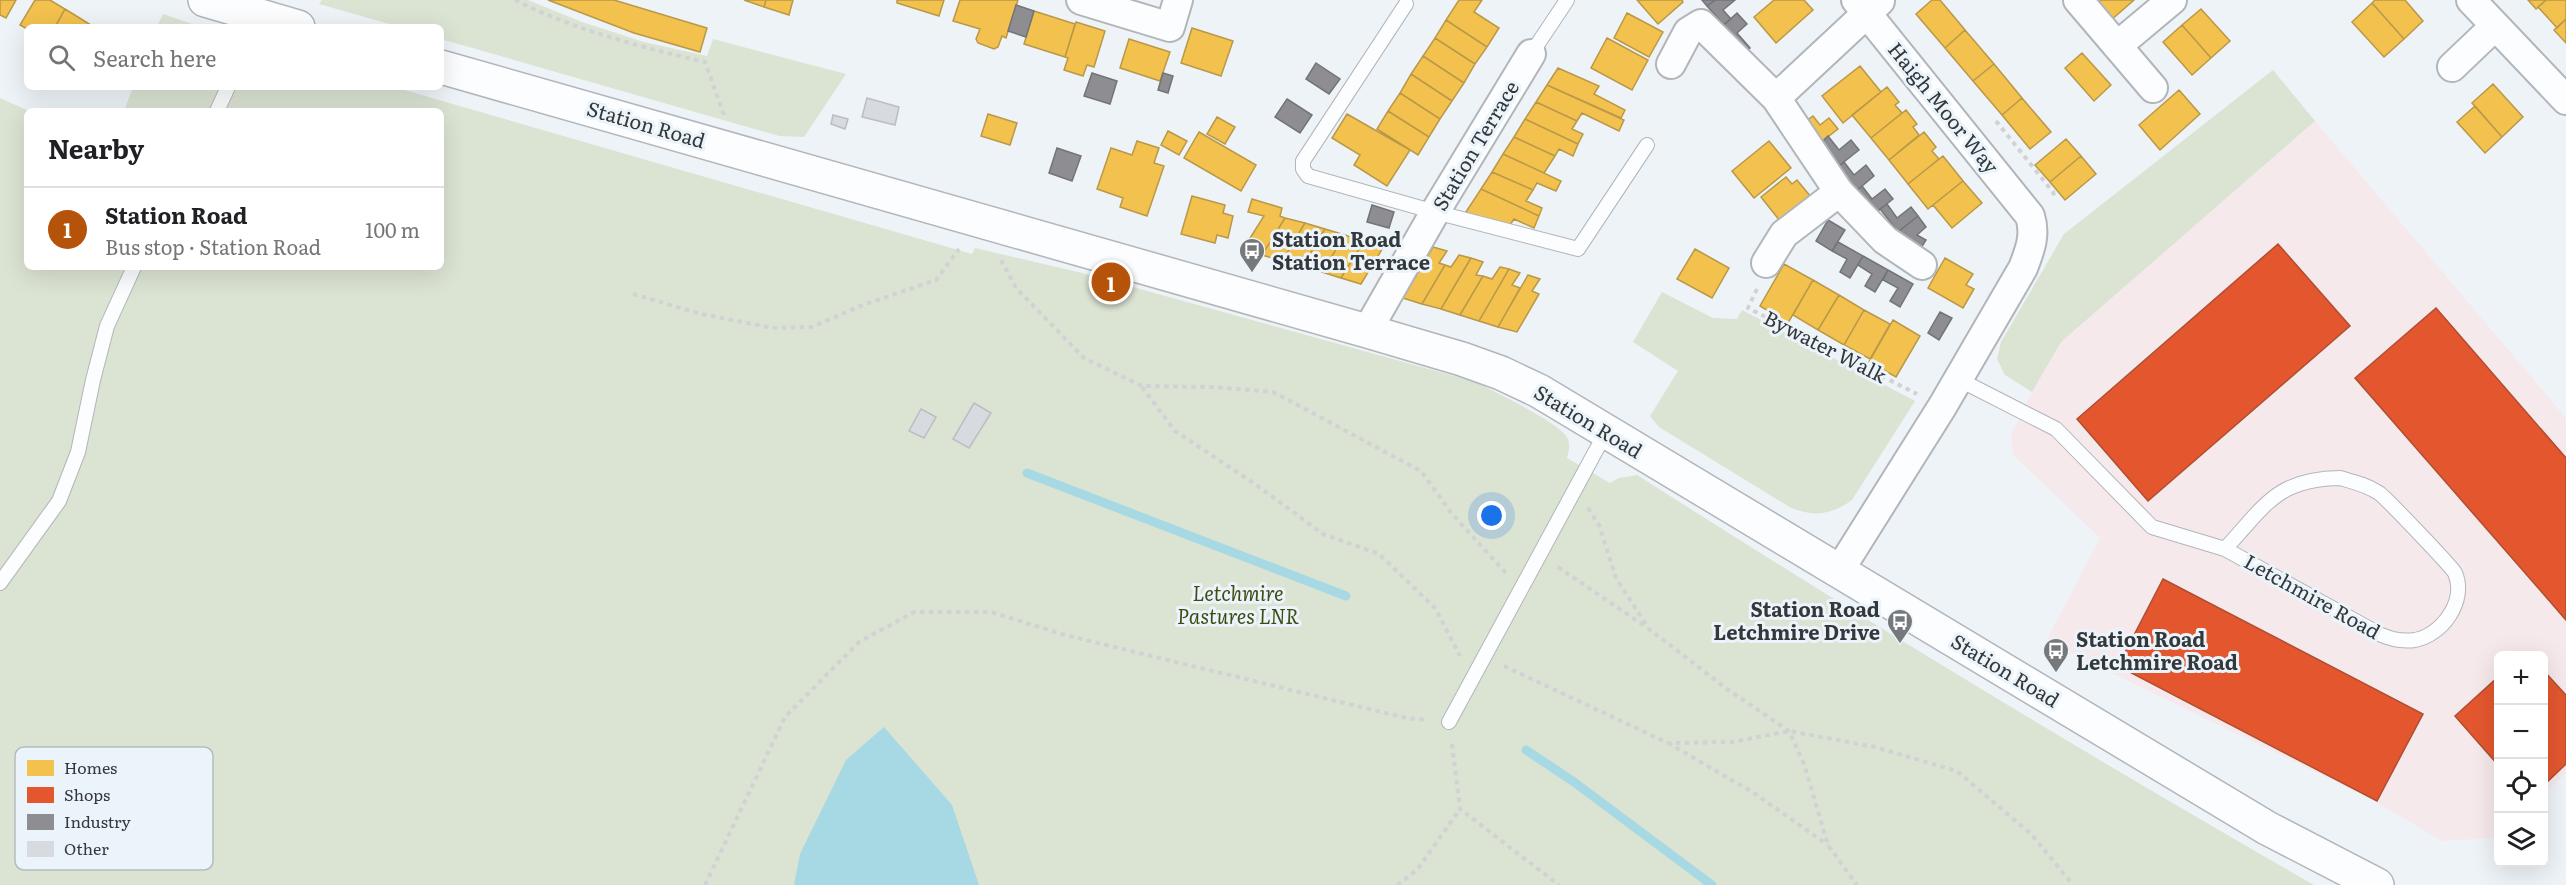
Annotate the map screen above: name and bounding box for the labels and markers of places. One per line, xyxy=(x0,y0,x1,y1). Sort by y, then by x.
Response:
place label: Station Road Station Terrace xyxy=(1272,223,1430,276)
bus stop icon: Station Road Station Terrace xyxy=(1237,236,1267,274)
pin: 1 xyxy=(1092,260,1130,304)
place label: Station Road Letchmire Drive xyxy=(1713,593,1880,646)
bus stop icon: Station Road Letchmire Drive xyxy=(1885,607,1915,645)
place label: Station Road Letchmire Road xyxy=(2076,623,2238,676)
bus stop icon: Station Road Letchmire Road xyxy=(2041,636,2071,674)

